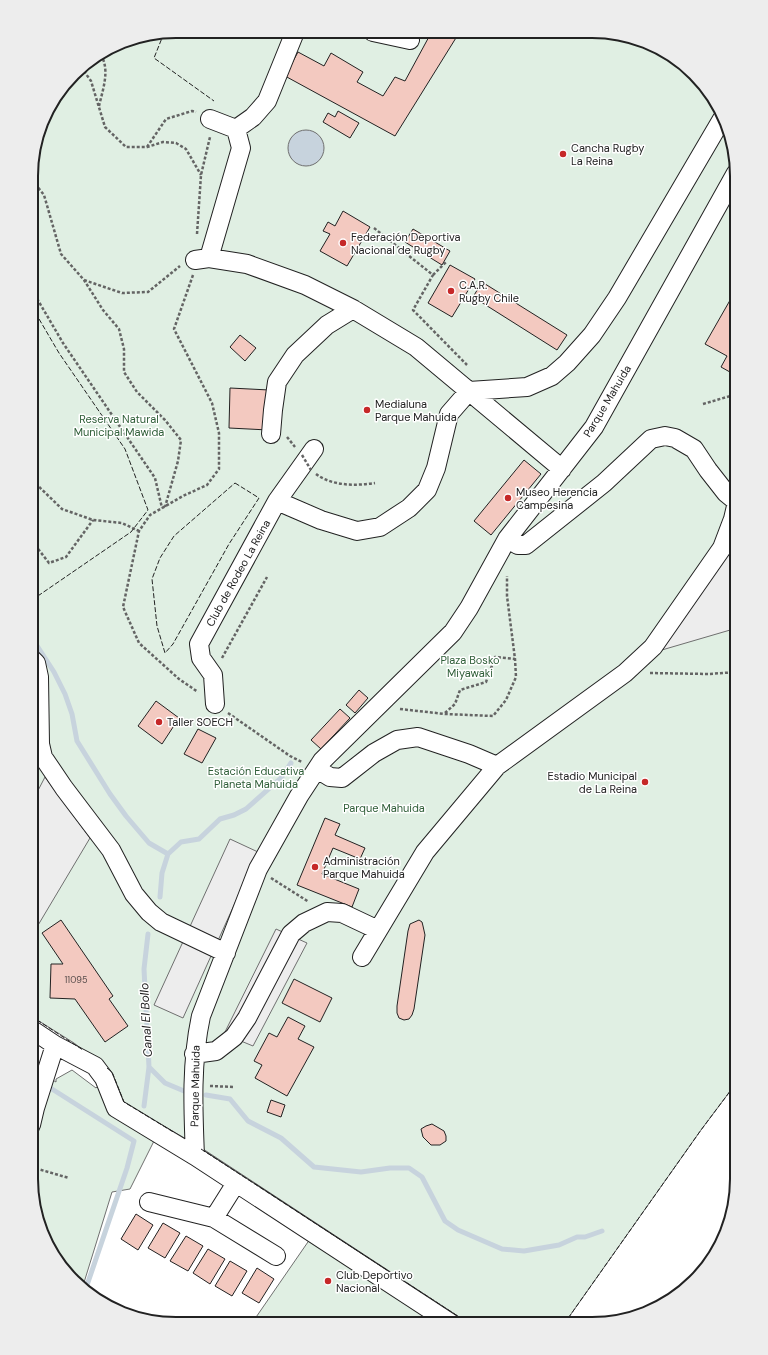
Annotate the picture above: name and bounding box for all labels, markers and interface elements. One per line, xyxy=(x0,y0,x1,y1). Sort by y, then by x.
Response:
place label: Cancha Rugby La Reina xyxy=(571,141,644,168)
marker: Cancha Rugby La Reina xyxy=(558,149,568,159)
place label: Federación Deportiva Nacional de Rugby xyxy=(351,230,461,257)
marker: Federación Deportiva Nacional de Rugby xyxy=(338,238,348,248)
place label: C.A.R. Rugby Chile xyxy=(459,278,519,305)
marker: C.A.R. Rugby Chile xyxy=(446,286,456,296)
street label: Parque Mahuida xyxy=(580,362,634,440)
place label: Medialuna Parque Mahuida xyxy=(375,397,457,424)
marker: Medialuna Parque Mahuida xyxy=(362,405,372,415)
park label: Reserva Natural Municipal Mawida xyxy=(74,412,164,439)
place label: Museo Herencia Campesina xyxy=(516,485,598,512)
marker: Museo Herencia Campesina xyxy=(503,493,513,503)
street label: Club de Rodeo La Reina xyxy=(203,517,273,629)
park label: Plaza Bosko Miyawaki xyxy=(440,653,500,680)
place label: Taller SOECH xyxy=(167,715,233,729)
marker: Taller SOECH xyxy=(154,717,164,727)
park label: Estación Educativa Planeta Mahuida xyxy=(208,764,304,791)
place label: Estadio Municipal de La Reina xyxy=(547,769,637,796)
marker: Estadio Municipal de La Reina xyxy=(640,777,650,787)
park label: Parque Mahuida xyxy=(343,801,425,815)
place label: Administración Parque Mahuida xyxy=(323,854,405,881)
marker: Administración Parque Mahuida xyxy=(310,862,320,872)
house number: 11095 xyxy=(65,974,87,986)
water label: Canal El Bollo xyxy=(136,982,156,1058)
street label: Parque Mahuida xyxy=(187,1045,203,1127)
place label: Club Deportivo Nacional xyxy=(336,1268,413,1295)
marker: Club Deportivo Nacional xyxy=(323,1276,333,1286)

